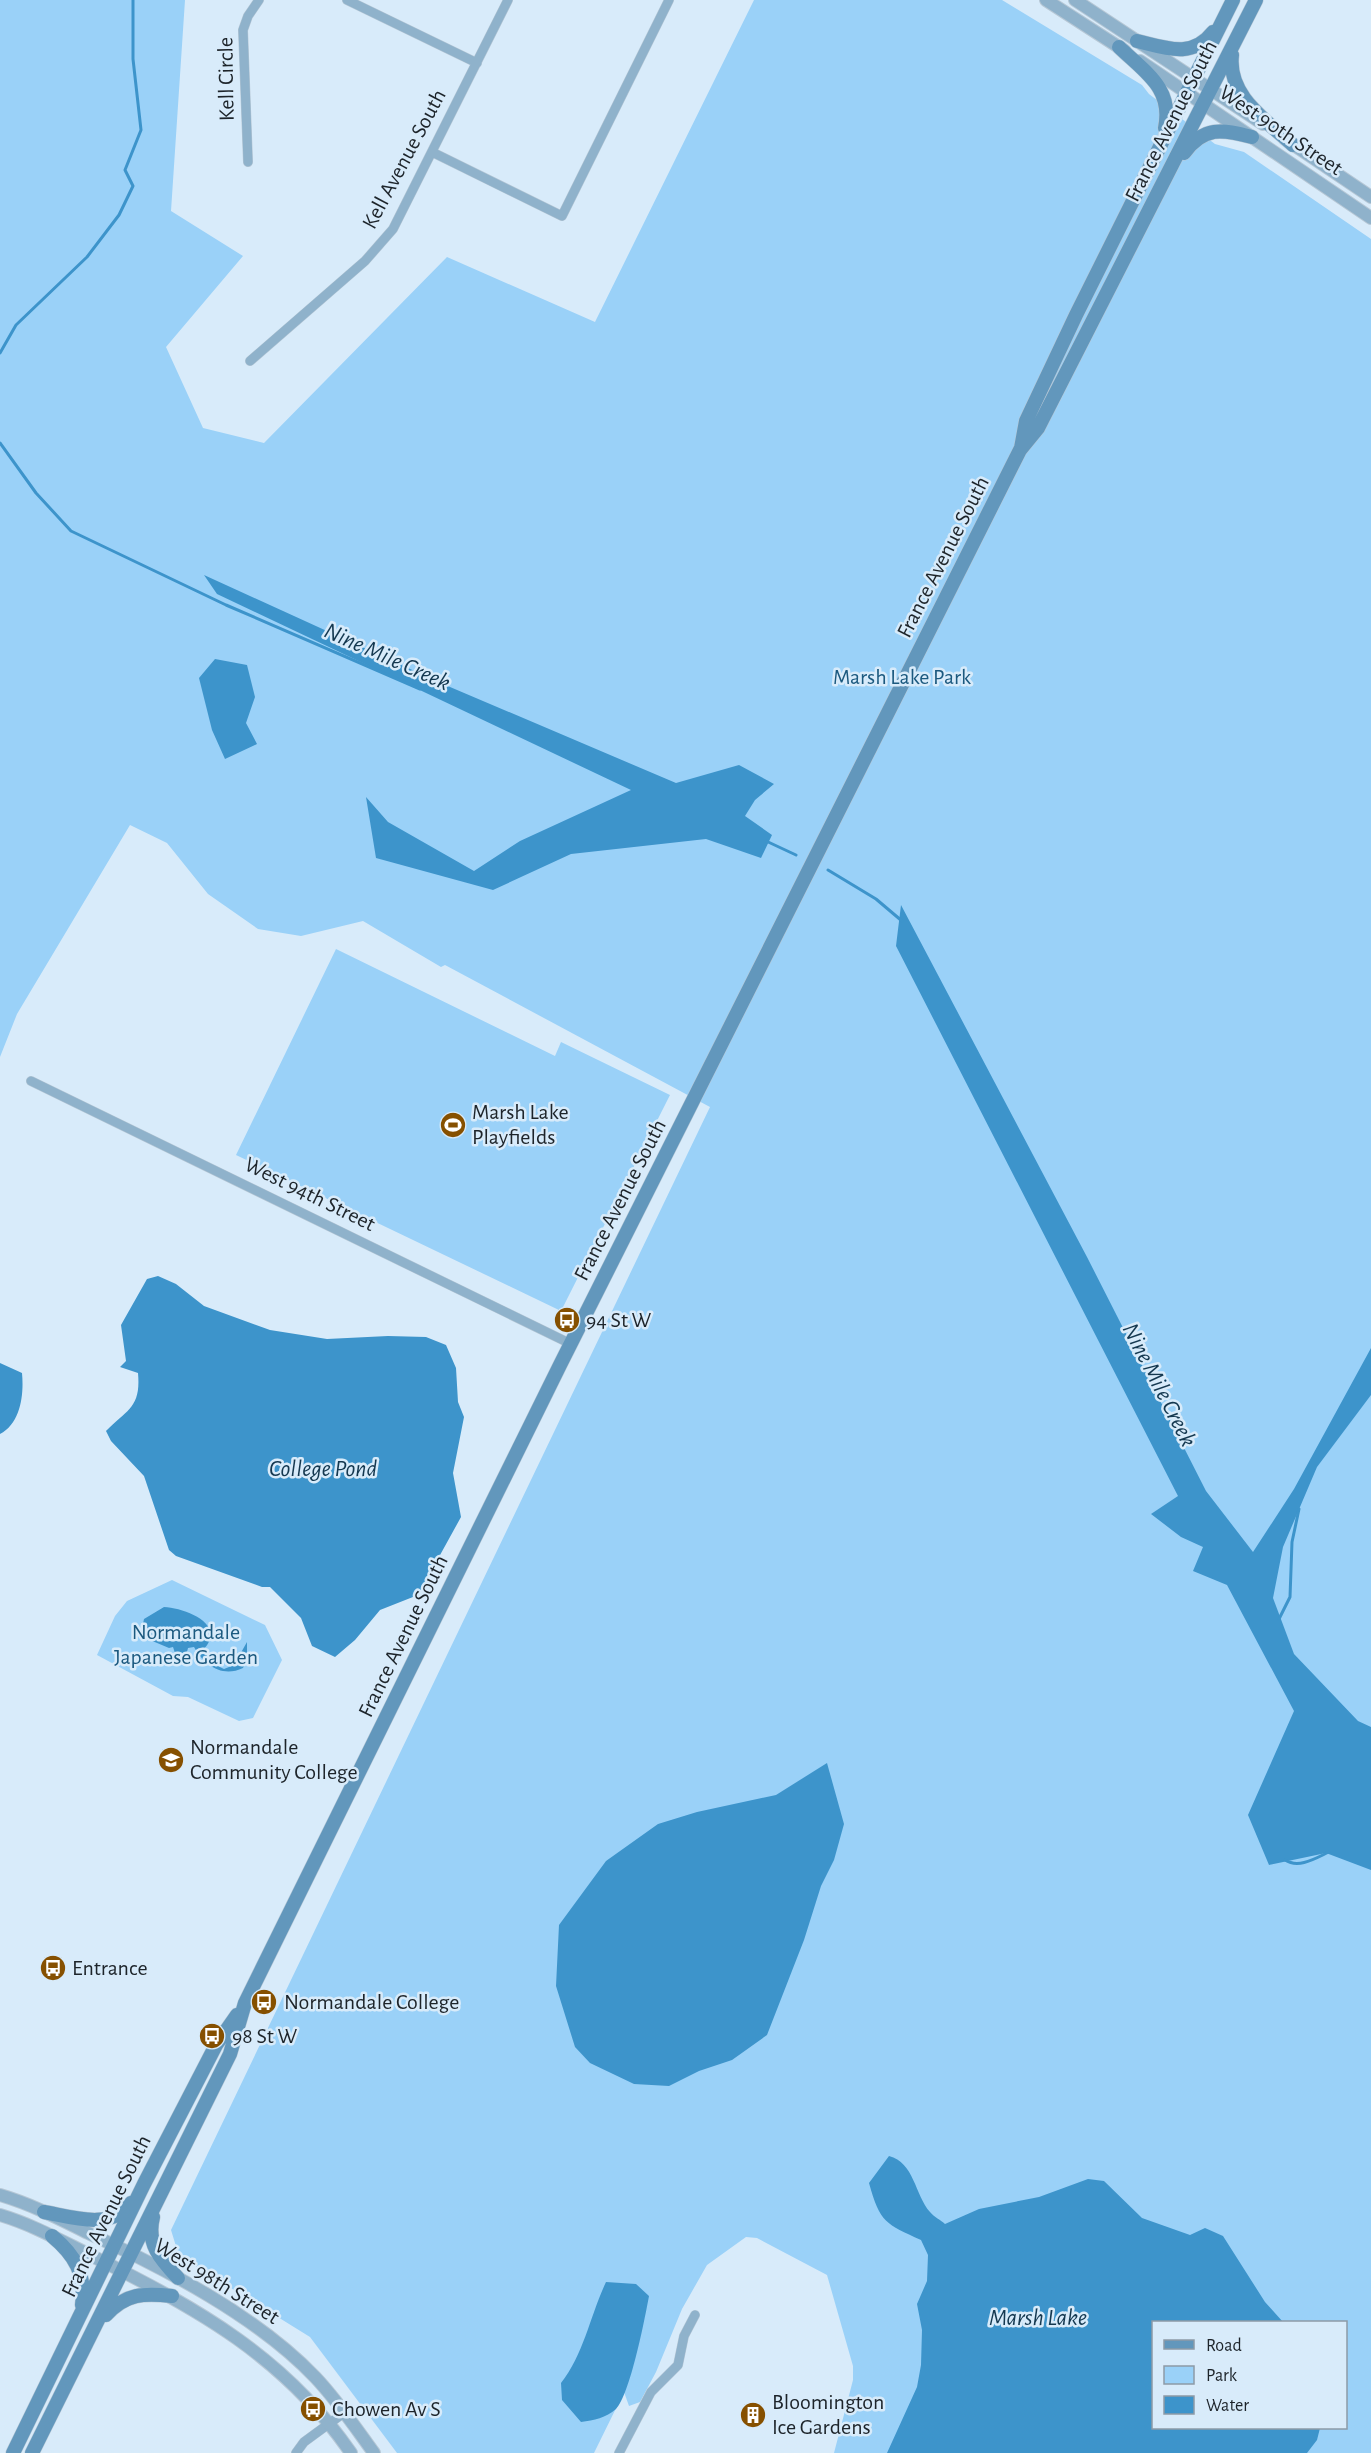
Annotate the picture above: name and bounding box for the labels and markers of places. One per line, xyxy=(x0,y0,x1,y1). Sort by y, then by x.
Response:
place label: Marsh Lake Playfields xyxy=(472,1101,569,1148)
sports icon: Marsh Lake Playfields xyxy=(438,1110,468,1140)
bus stop icon: 94 St W xyxy=(552,1305,582,1335)
place label: 94 St W xyxy=(586,1309,652,1331)
place label: Normandale Community College xyxy=(190,1736,358,1783)
school or university icon: Normandale Community College xyxy=(156,1745,186,1775)
bus stop icon: Entrance xyxy=(38,1953,68,1983)
place label: Entrance xyxy=(72,1957,148,1979)
bus stop icon: Normandale College xyxy=(249,1987,279,2017)
place label: Normandale College xyxy=(284,1991,459,2013)
bus stop icon: 98 St W xyxy=(197,2021,227,2051)
place label: 98 St W xyxy=(232,2025,297,2047)
place label: Bloomington Ice Gardens xyxy=(772,2391,884,2438)
bus stop icon: Chowen Av S xyxy=(298,2394,328,2424)
place label: Chowen Av S xyxy=(332,2398,441,2420)
building icon: Bloomington Ice Gardens xyxy=(738,2400,768,2430)

